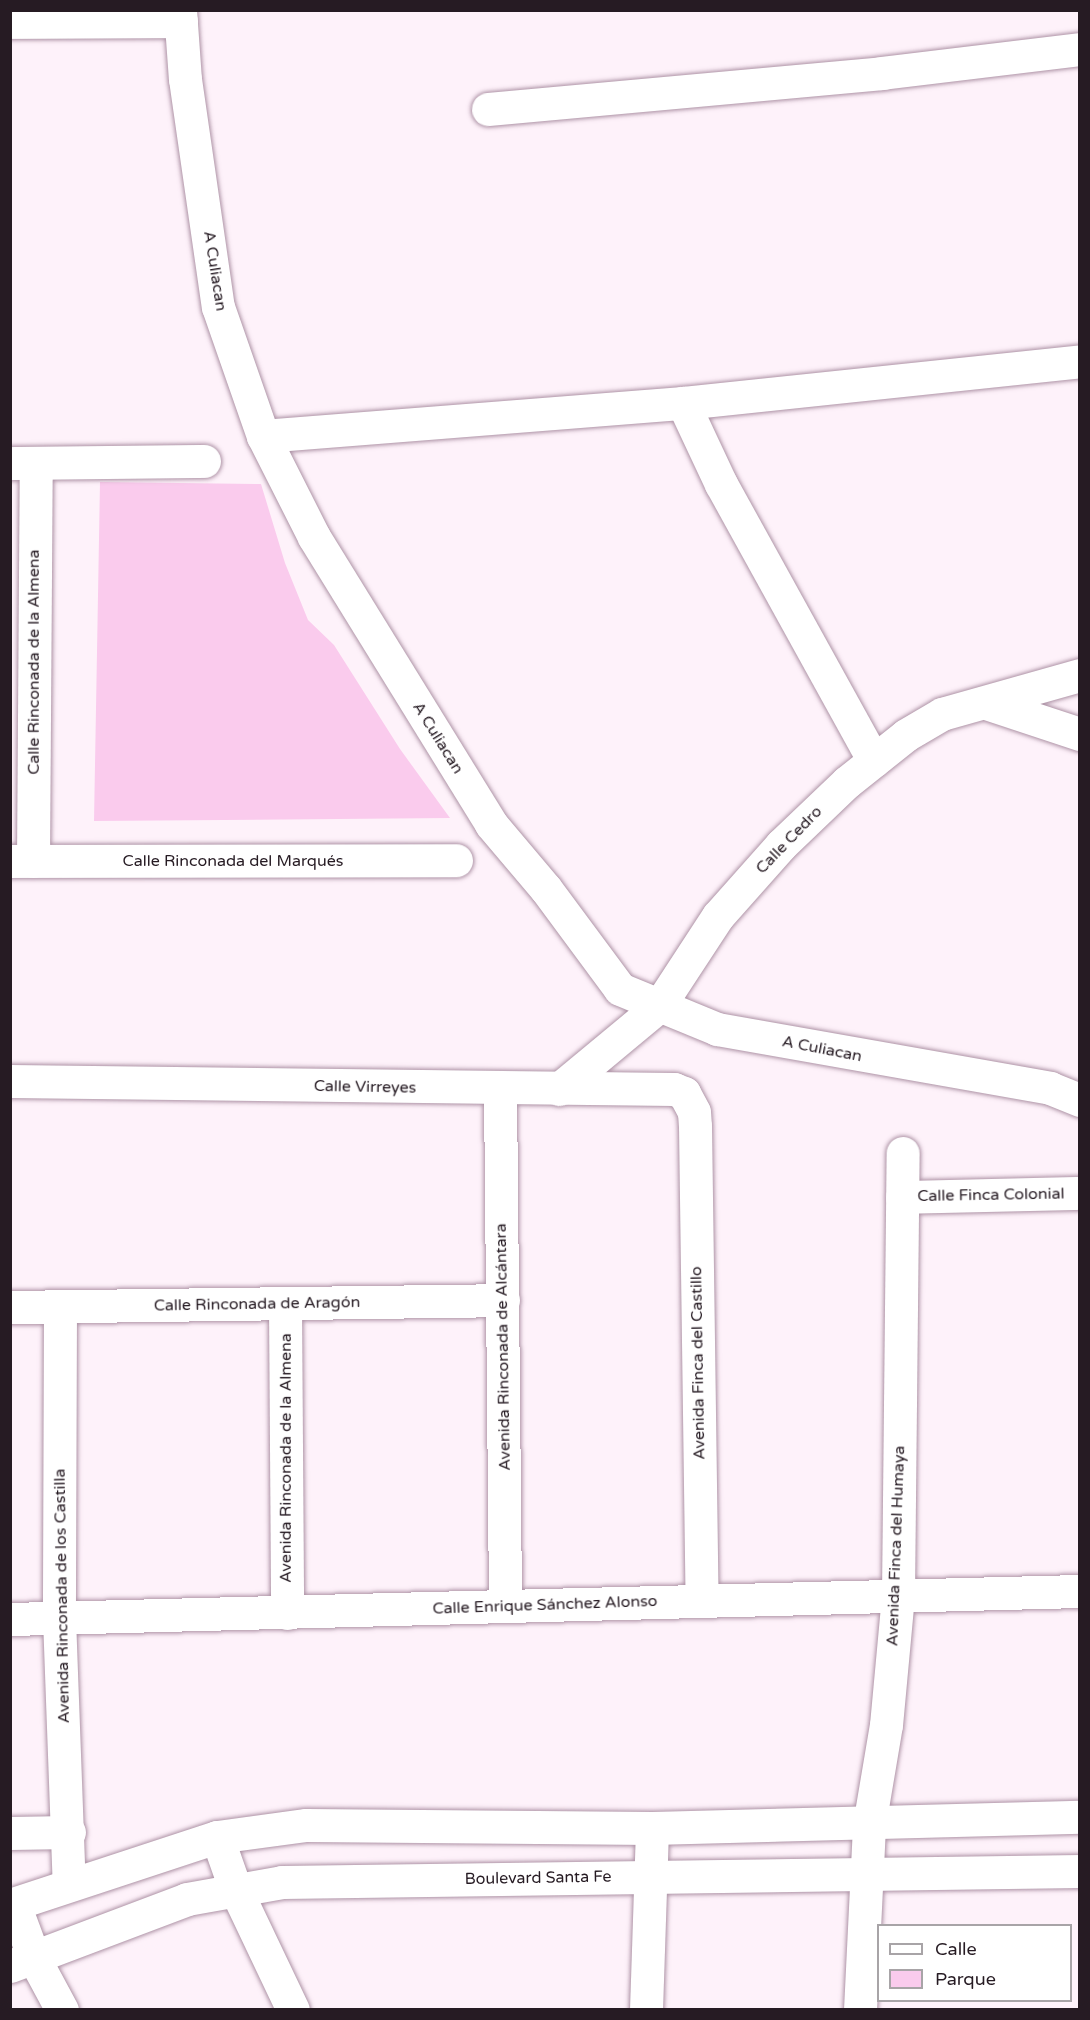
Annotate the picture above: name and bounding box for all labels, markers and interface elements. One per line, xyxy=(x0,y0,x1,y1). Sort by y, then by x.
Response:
street label: A Culiacan xyxy=(199,229,231,313)
street label: Calle Rinconada de la Almena xyxy=(24,549,44,775)
street label: A Culiacan xyxy=(408,699,468,777)
street label: Calle Cedro xyxy=(752,802,826,878)
street label: Calle Rinconada del Marqués xyxy=(123,851,343,871)
street label: A Culiacan xyxy=(780,1032,864,1066)
street label: Calle Virreyes xyxy=(314,1077,416,1097)
street label: Calle Finca Colonial xyxy=(917,1184,1065,1206)
street label: Avenida Rinconada de Alcántara xyxy=(491,1223,515,1471)
street label: Avenida Finca del Castillo xyxy=(687,1266,709,1460)
street label: Calle Rinconada de Aragón xyxy=(154,1293,360,1315)
street label: Avenida Rinconada de la Almena xyxy=(276,1333,296,1583)
street label: Avenida Finca del Humaya xyxy=(883,1445,909,1647)
street label: Avenida Rinconada de los Castilla xyxy=(50,1468,74,1724)
street label: Calle Enrique Sánchez Alonso xyxy=(432,1591,658,1619)
street label: Boulevard Santa Fe xyxy=(464,1867,612,1889)
legend xyxy=(877,1924,1072,2002)
text: Calle xyxy=(935,1938,977,1960)
text: Parque xyxy=(935,1968,996,1990)

